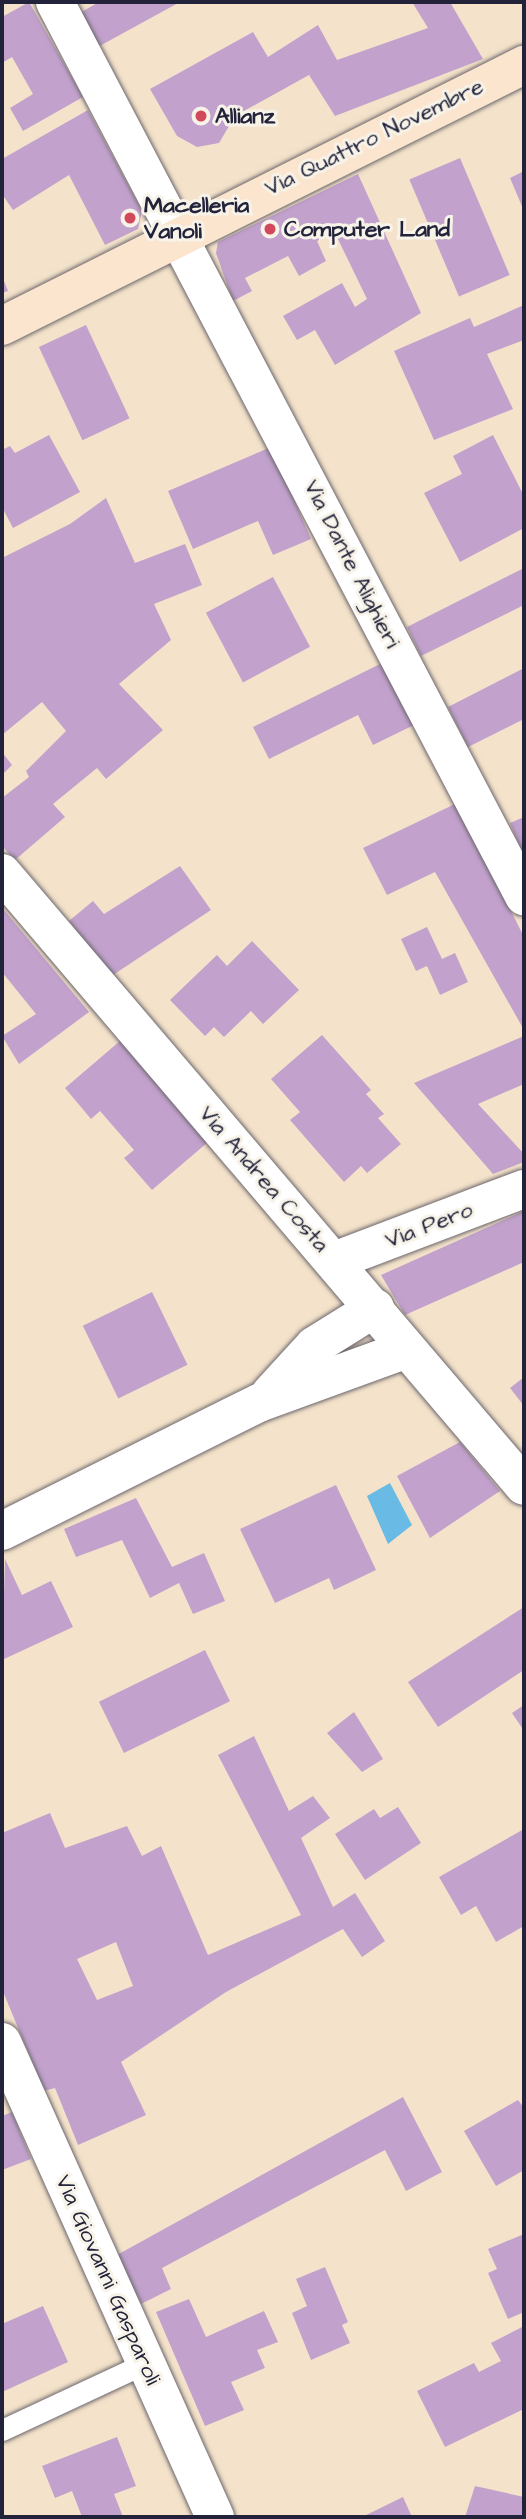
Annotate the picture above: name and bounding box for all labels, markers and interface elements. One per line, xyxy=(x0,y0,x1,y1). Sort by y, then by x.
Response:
street label: Via Quattro Novembre xyxy=(260,72,488,202)
place label: Allianz xyxy=(215,102,275,130)
marker: Allianz xyxy=(193,108,209,124)
place label: Macelleria Vanoli xyxy=(144,191,249,245)
marker: Macelleria Vanoli xyxy=(122,210,138,226)
place label: Computer Land xyxy=(284,215,450,243)
marker: Computer Land xyxy=(262,221,278,237)
street label: Via Dante Alighieri xyxy=(298,475,406,653)
street label: Via Andrea Costa xyxy=(193,1100,335,1258)
street label: Via Pero xyxy=(381,1196,477,1254)
street label: Via Giovanni Gasparoli xyxy=(49,2171,167,2389)

